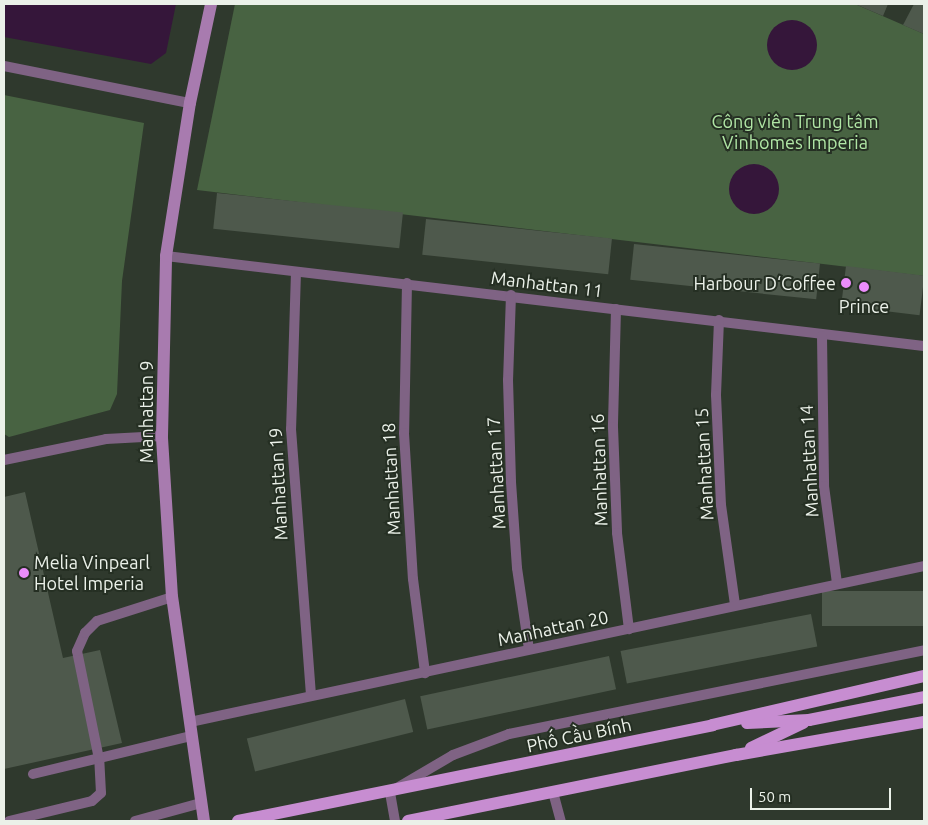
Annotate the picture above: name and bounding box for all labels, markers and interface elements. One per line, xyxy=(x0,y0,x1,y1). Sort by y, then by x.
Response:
park label: Công viên Trung tâm Vinhomes Imperia xyxy=(712,111,878,154)
street label: Manhattan 11 xyxy=(490,266,604,302)
place label: Harbour D‘Coffee xyxy=(693,272,836,294)
marker: Harbour D‘Coffee xyxy=(840,277,852,289)
marker: Prince xyxy=(858,281,870,293)
place label: Prince xyxy=(839,295,889,317)
street label: Manhattan 9 xyxy=(135,361,157,463)
street label: Manhattan 14 xyxy=(795,404,823,518)
street label: Manhattan 15 xyxy=(690,407,718,521)
street label: Manhattan 16 xyxy=(586,413,612,527)
street label: Manhattan 17 xyxy=(482,416,510,530)
street label: Manhattan 18 xyxy=(377,422,405,536)
street label: Manhattan 19 xyxy=(264,427,292,541)
place label: Melia Vinpearl Hotel Imperia xyxy=(34,552,150,594)
marker: Melia Vinpearl Hotel Imperia xyxy=(18,567,30,579)
street label: Manhattan 20 xyxy=(496,606,610,650)
street label: Phố Cầu Bính xyxy=(525,713,633,757)
scale bar xyxy=(753,778,894,810)
text: 50 m xyxy=(758,788,791,805)

